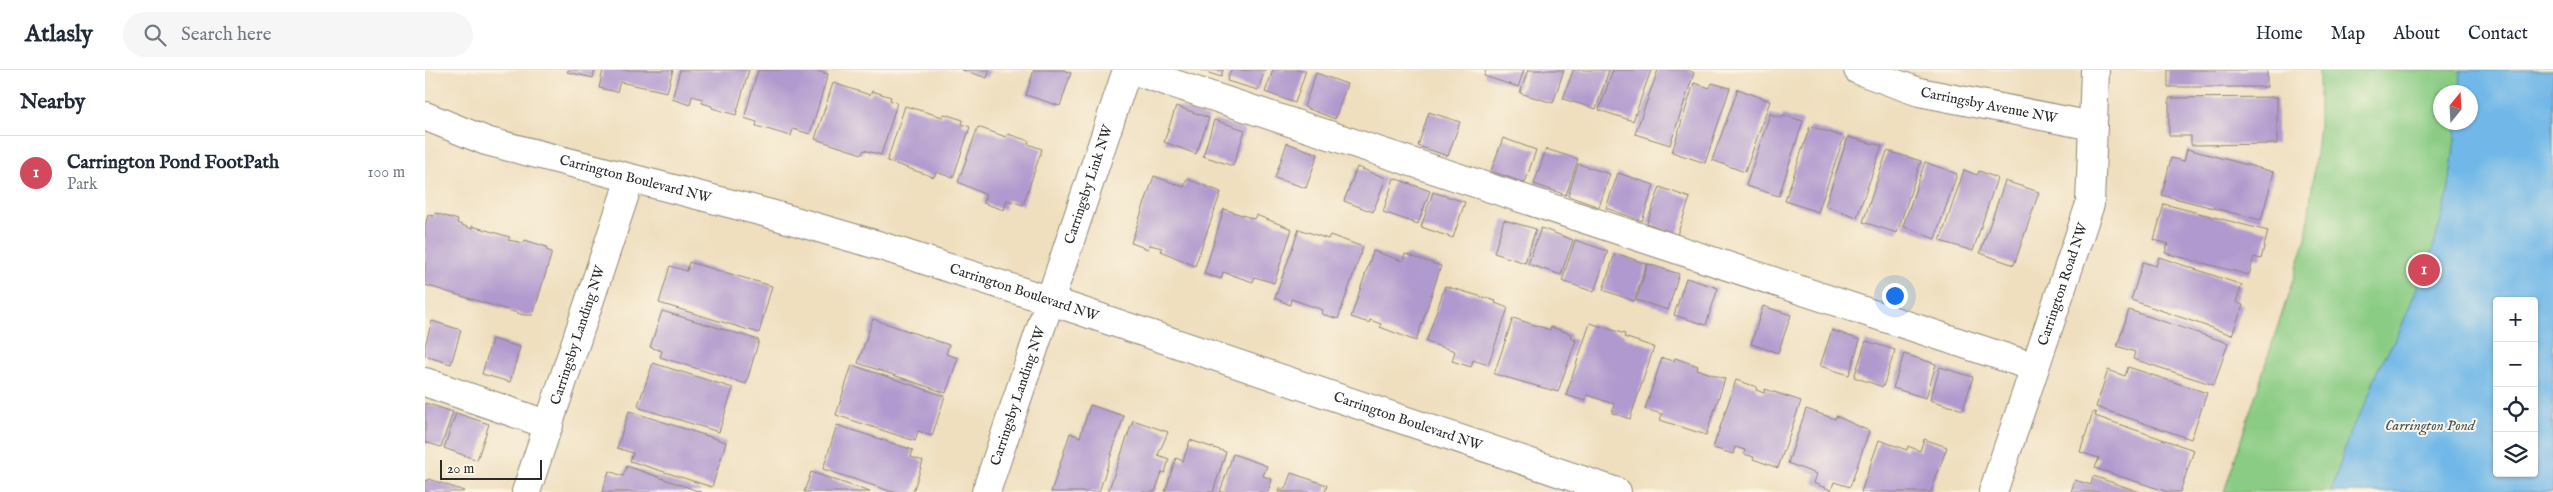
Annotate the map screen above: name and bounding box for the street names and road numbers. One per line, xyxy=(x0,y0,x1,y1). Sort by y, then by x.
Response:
street label: Carringsby Avenue NW xyxy=(1919,84,2059,128)
street label: Carringsby Link NW xyxy=(1060,122,1117,247)
street label: Carrington Boulevard NW xyxy=(558,151,714,207)
street label: Carrington Road NW xyxy=(2034,220,2092,348)
street label: Carrington Boulevard NW xyxy=(947,260,1101,326)
street label: Carringsby Landing NW xyxy=(547,263,610,407)
street label: Carringsby Landing NW xyxy=(986,324,1050,468)
street label: Carrington Boulevard NW xyxy=(1331,388,1485,455)

